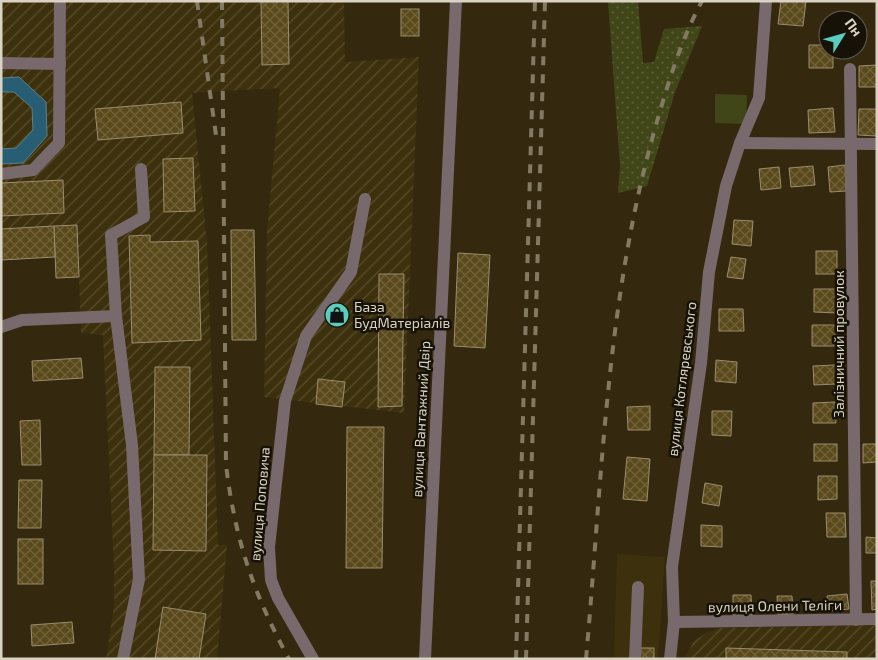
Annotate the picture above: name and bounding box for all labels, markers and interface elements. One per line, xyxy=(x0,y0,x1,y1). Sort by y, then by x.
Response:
north arrow xyxy=(818,10,868,60)
text: Пн xyxy=(842,14,866,39)
street label: Залізничний провулок xyxy=(830,270,847,418)
place label: База БудМатеріалів xyxy=(354,298,450,331)
street label: вулиця Котляревського xyxy=(664,301,699,457)
shop icon: База БудМатеріалів xyxy=(324,302,350,328)
street label: вулиця Вантажний Двір xyxy=(408,340,433,498)
street label: вулиця Поповича xyxy=(246,446,273,562)
street label: вулиця Олени Теліги xyxy=(708,596,842,615)

